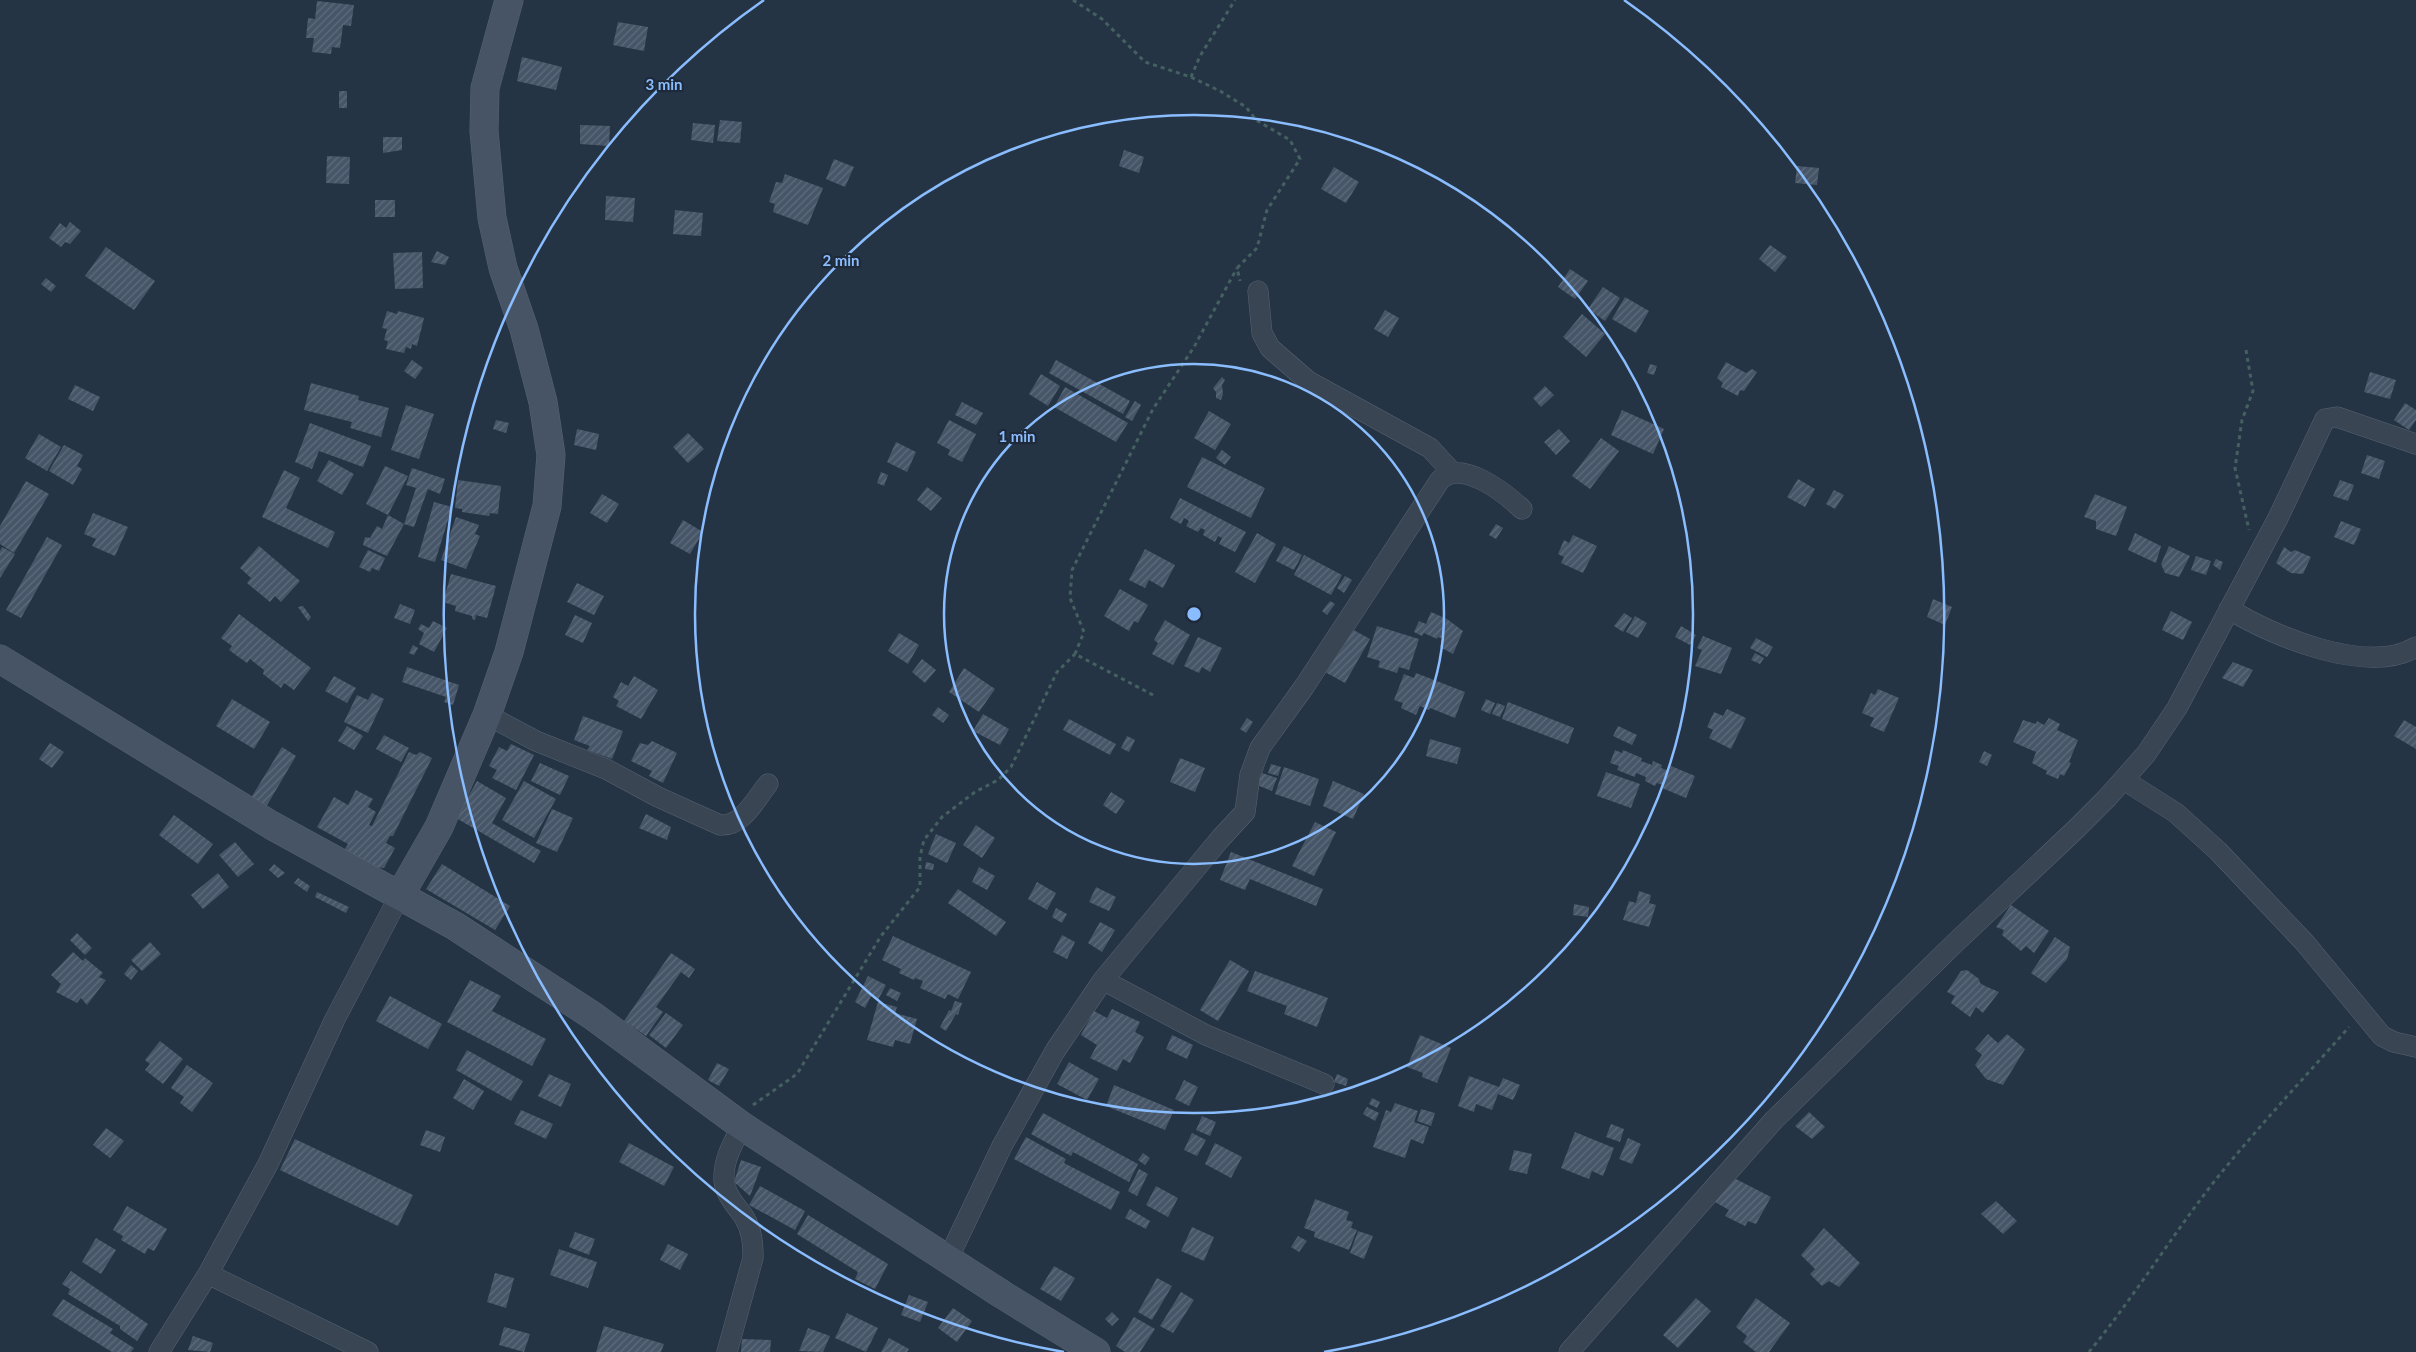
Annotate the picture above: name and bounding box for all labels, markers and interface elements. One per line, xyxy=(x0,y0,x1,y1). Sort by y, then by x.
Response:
text: 3 min xyxy=(645,75,683,93)
text: 2 min xyxy=(822,251,860,269)
text: 1 min xyxy=(998,427,1036,445)
centre of rings xyxy=(1185,605,1203,623)

